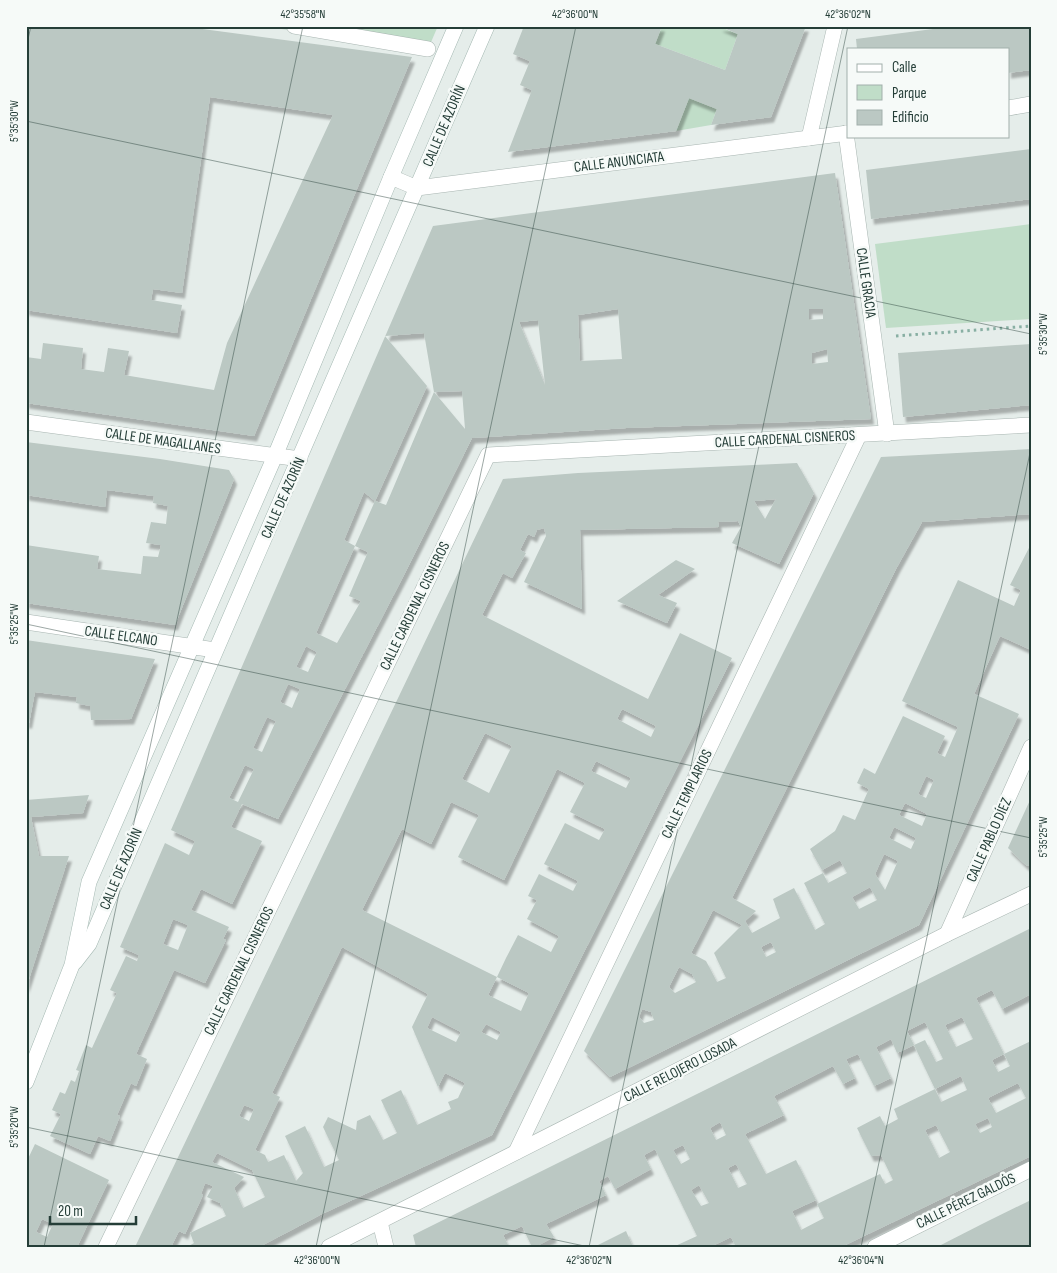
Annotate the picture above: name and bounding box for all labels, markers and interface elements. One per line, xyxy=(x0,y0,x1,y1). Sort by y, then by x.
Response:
text: 42°35'58"N xyxy=(281,7,325,22)
text: 42°36'00"N xyxy=(552,7,598,22)
text: 42°36'02"N xyxy=(825,7,871,22)
legend xyxy=(847,48,1010,138)
text: Calle xyxy=(892,58,916,77)
street label: CALLE DE AZORÍN xyxy=(418,82,470,170)
text: Parque xyxy=(892,84,927,103)
text: 5°35'30"W xyxy=(7,100,22,142)
text: Edificio xyxy=(892,108,929,127)
street label: CALLE ANUNCIATA xyxy=(573,147,666,177)
street label: CALLE GRACIA xyxy=(852,247,880,320)
text: 5°35'30"W xyxy=(1036,313,1051,355)
street label: CALLE DE MAGALLANES xyxy=(104,423,222,459)
street label: CALLE CARDENAL CISNEROS xyxy=(714,426,856,452)
street label: CALLE DE AZORÍN xyxy=(257,454,309,542)
street label: CALLE CARDENAL CISNEROS xyxy=(376,539,454,673)
text: 5°35'25"W xyxy=(7,603,22,645)
street label: CALLE ELCANO xyxy=(83,621,159,651)
street label: CALLE TEMPLARIOS xyxy=(657,746,717,842)
street label: CALLE PABLO DÍEZ xyxy=(962,795,1016,885)
text: 5°35'25"W xyxy=(1036,816,1051,858)
street label: CALLE DE AZORÍN xyxy=(95,825,147,913)
street label: CALLE CARDENAL CISNEROS xyxy=(200,904,278,1038)
street label: CALLE RELOJERO LOSADA xyxy=(620,1033,740,1107)
text: 5°35'20"W xyxy=(7,1106,22,1148)
street label: CALLE PÉREZ GALDÓS xyxy=(913,1169,1019,1233)
scale bar xyxy=(50,1193,136,1225)
text: 20 m xyxy=(58,1202,83,1221)
text: 42°36'00"N xyxy=(294,1253,340,1268)
text: 42°36'02"N xyxy=(566,1253,612,1268)
text: 42°36'04"N xyxy=(838,1253,884,1268)

